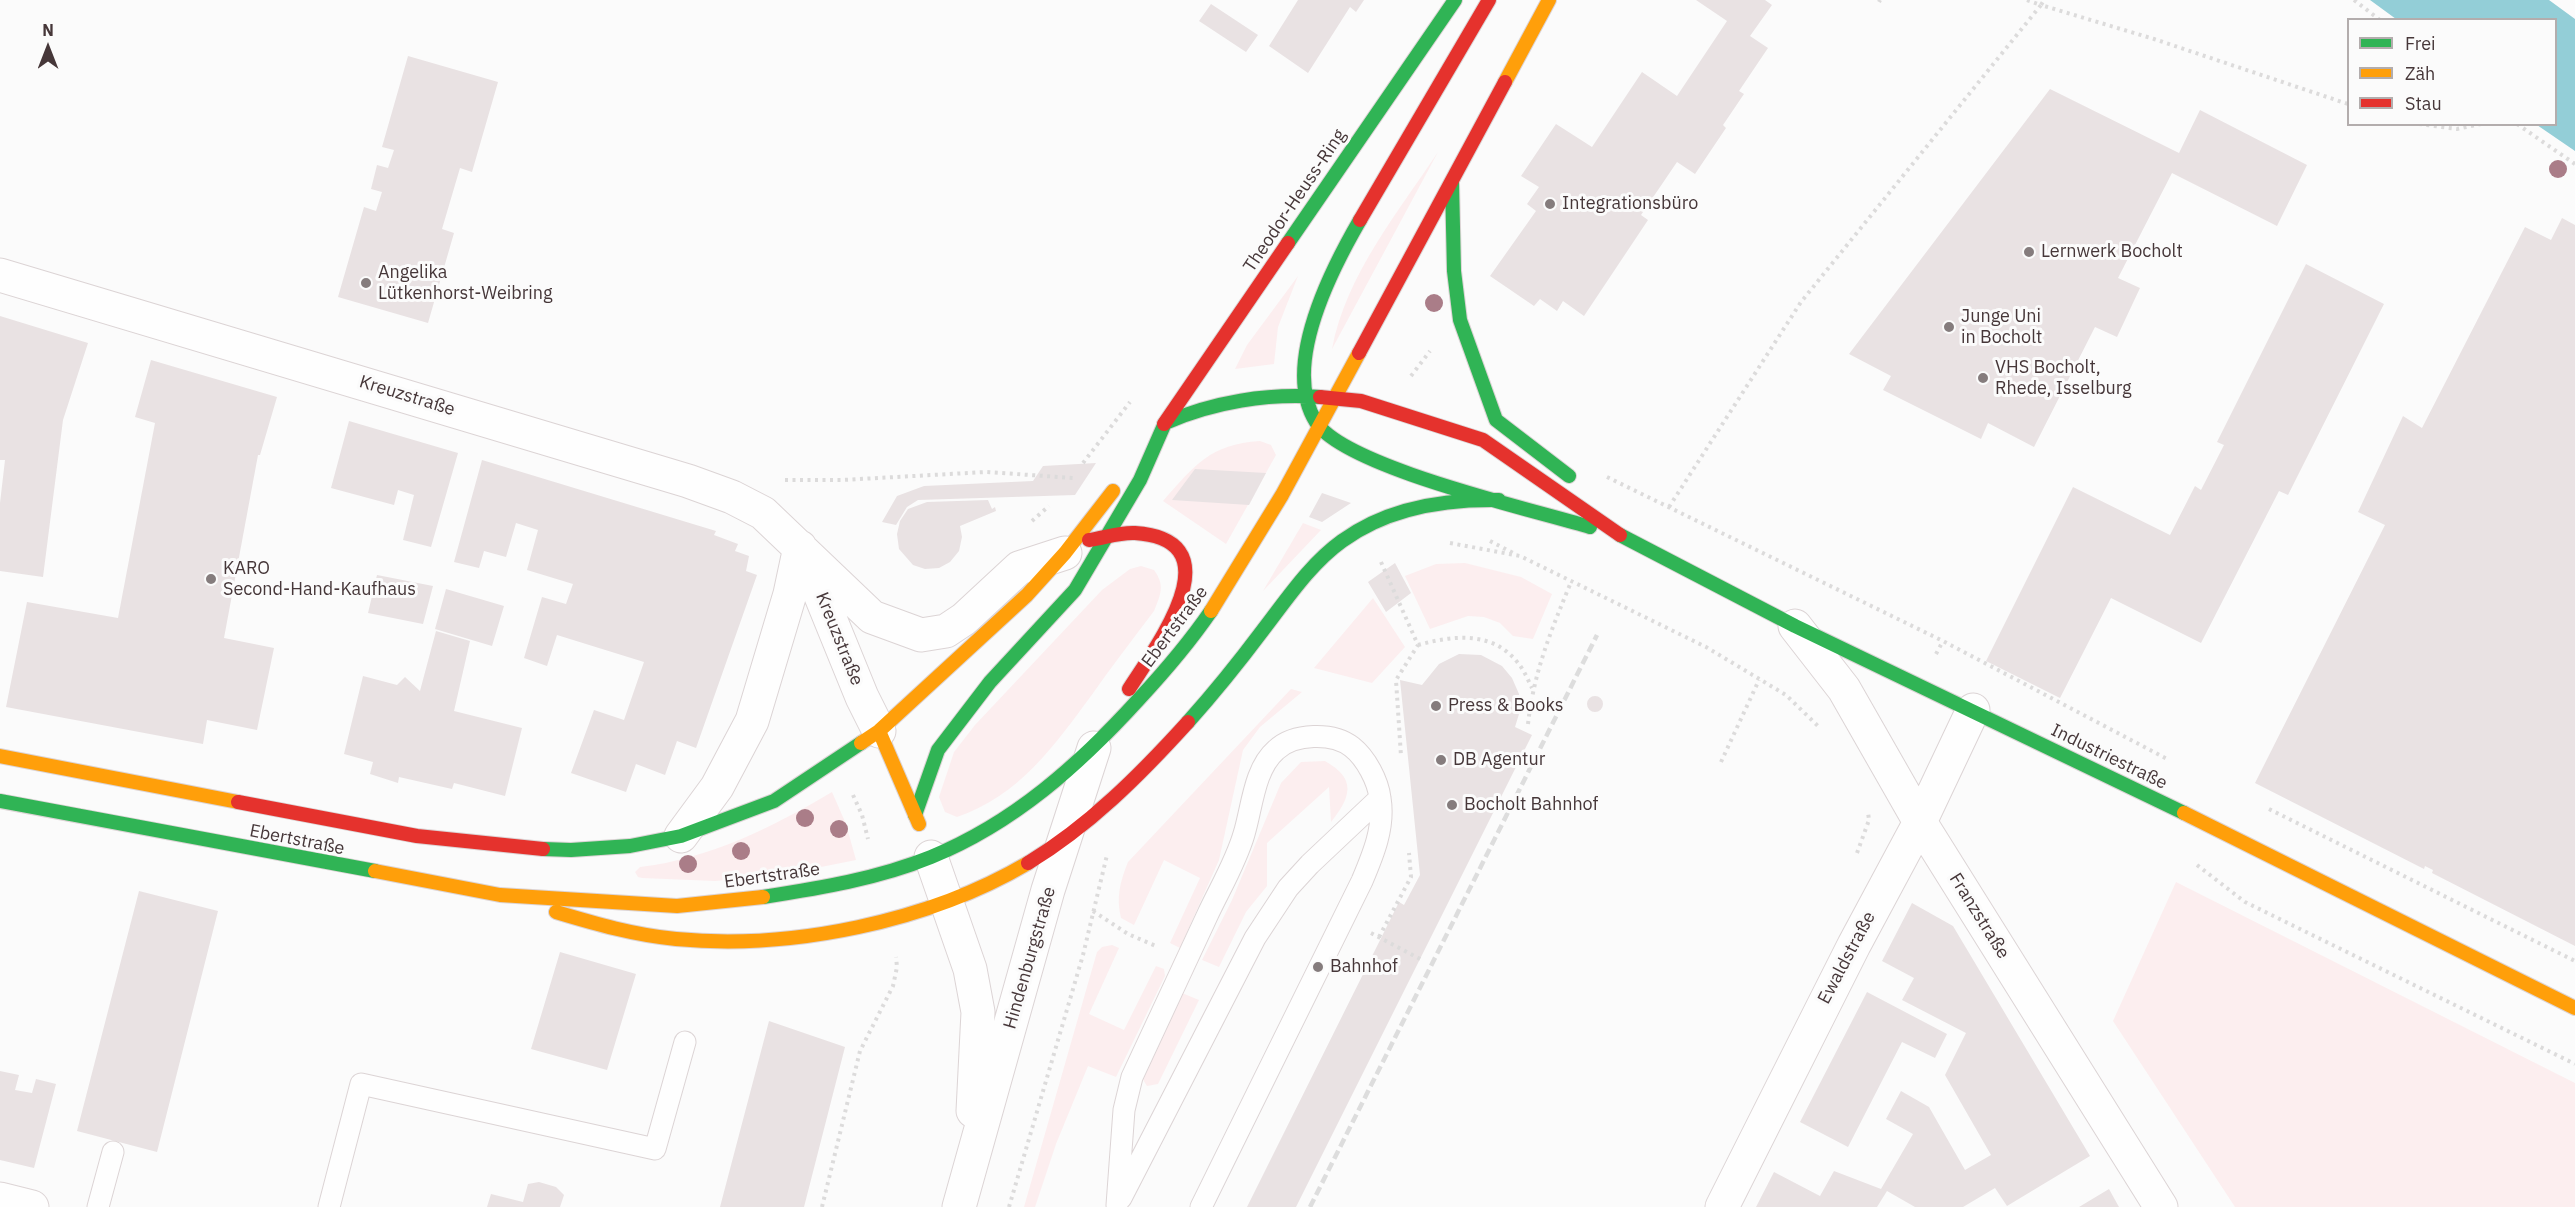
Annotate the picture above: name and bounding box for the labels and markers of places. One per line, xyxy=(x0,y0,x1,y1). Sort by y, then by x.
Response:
place label: Integrationsbüro xyxy=(1562,193,1698,215)
marker: Integrationsbüro xyxy=(1543,197,1557,211)
place label: Lernwerk Bocholt xyxy=(2041,241,2183,263)
marker: Lernwerk Bocholt xyxy=(2022,245,2036,259)
place label: Angelika Lütkenhorst-Weibring xyxy=(378,262,553,304)
marker: Angelika Lütkenhorst-Weibring xyxy=(359,276,373,290)
place label: Junge Uni in Bocholt xyxy=(1961,306,2042,348)
marker: Junge Uni in Bocholt xyxy=(1942,320,1956,334)
place label: VHS Bocholt, Rhede, Isselburg xyxy=(1995,357,2131,400)
marker: VHS Bocholt, Rhede, Isselburg xyxy=(1976,371,1990,385)
place label: KARO Second-Hand-Kaufhaus xyxy=(223,558,416,600)
marker: KARO Second-Hand-Kaufhaus xyxy=(204,572,218,586)
place label: Press & Books xyxy=(1448,695,1564,717)
marker: Press & Books xyxy=(1429,699,1443,713)
place label: DB Agentur xyxy=(1453,749,1545,771)
marker: DB Agentur xyxy=(1434,753,1448,767)
place label: Bocholt Bahnhof xyxy=(1464,794,1598,816)
marker: Bocholt Bahnhof xyxy=(1445,798,1459,812)
place label: Bahnhof xyxy=(1330,956,1398,978)
marker: Bahnhof xyxy=(1311,960,1325,974)

